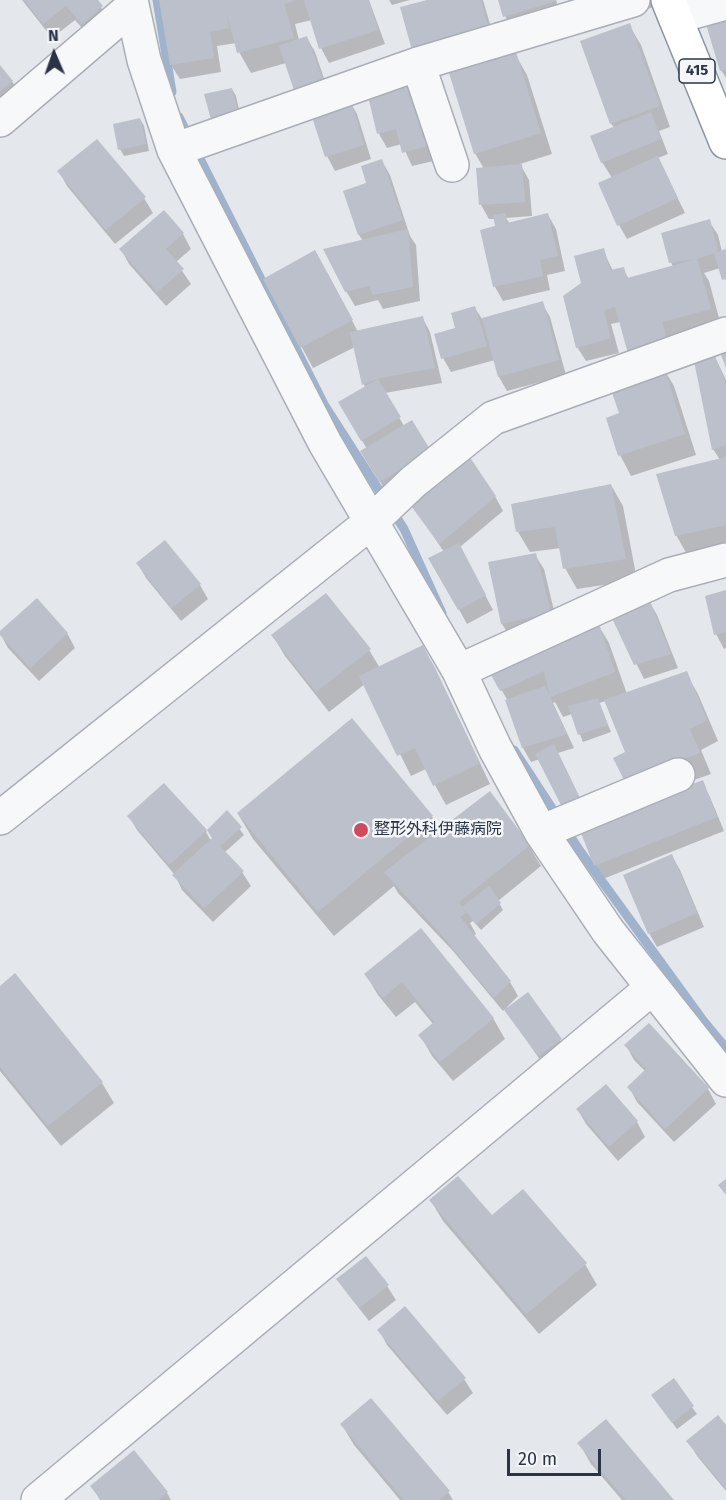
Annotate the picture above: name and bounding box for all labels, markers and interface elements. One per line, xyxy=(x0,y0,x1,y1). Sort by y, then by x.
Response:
north arrow xyxy=(24,24,84,84)
text: N xyxy=(48,26,59,45)
road number: 415 xyxy=(679,59,715,83)
place label: 整形外科伊藤病院 xyxy=(374,820,502,840)
marker: 整形外科伊藤病院 xyxy=(352,821,370,839)
scale bar xyxy=(510,1437,604,1475)
text: 20 m xyxy=(518,1448,557,1470)

